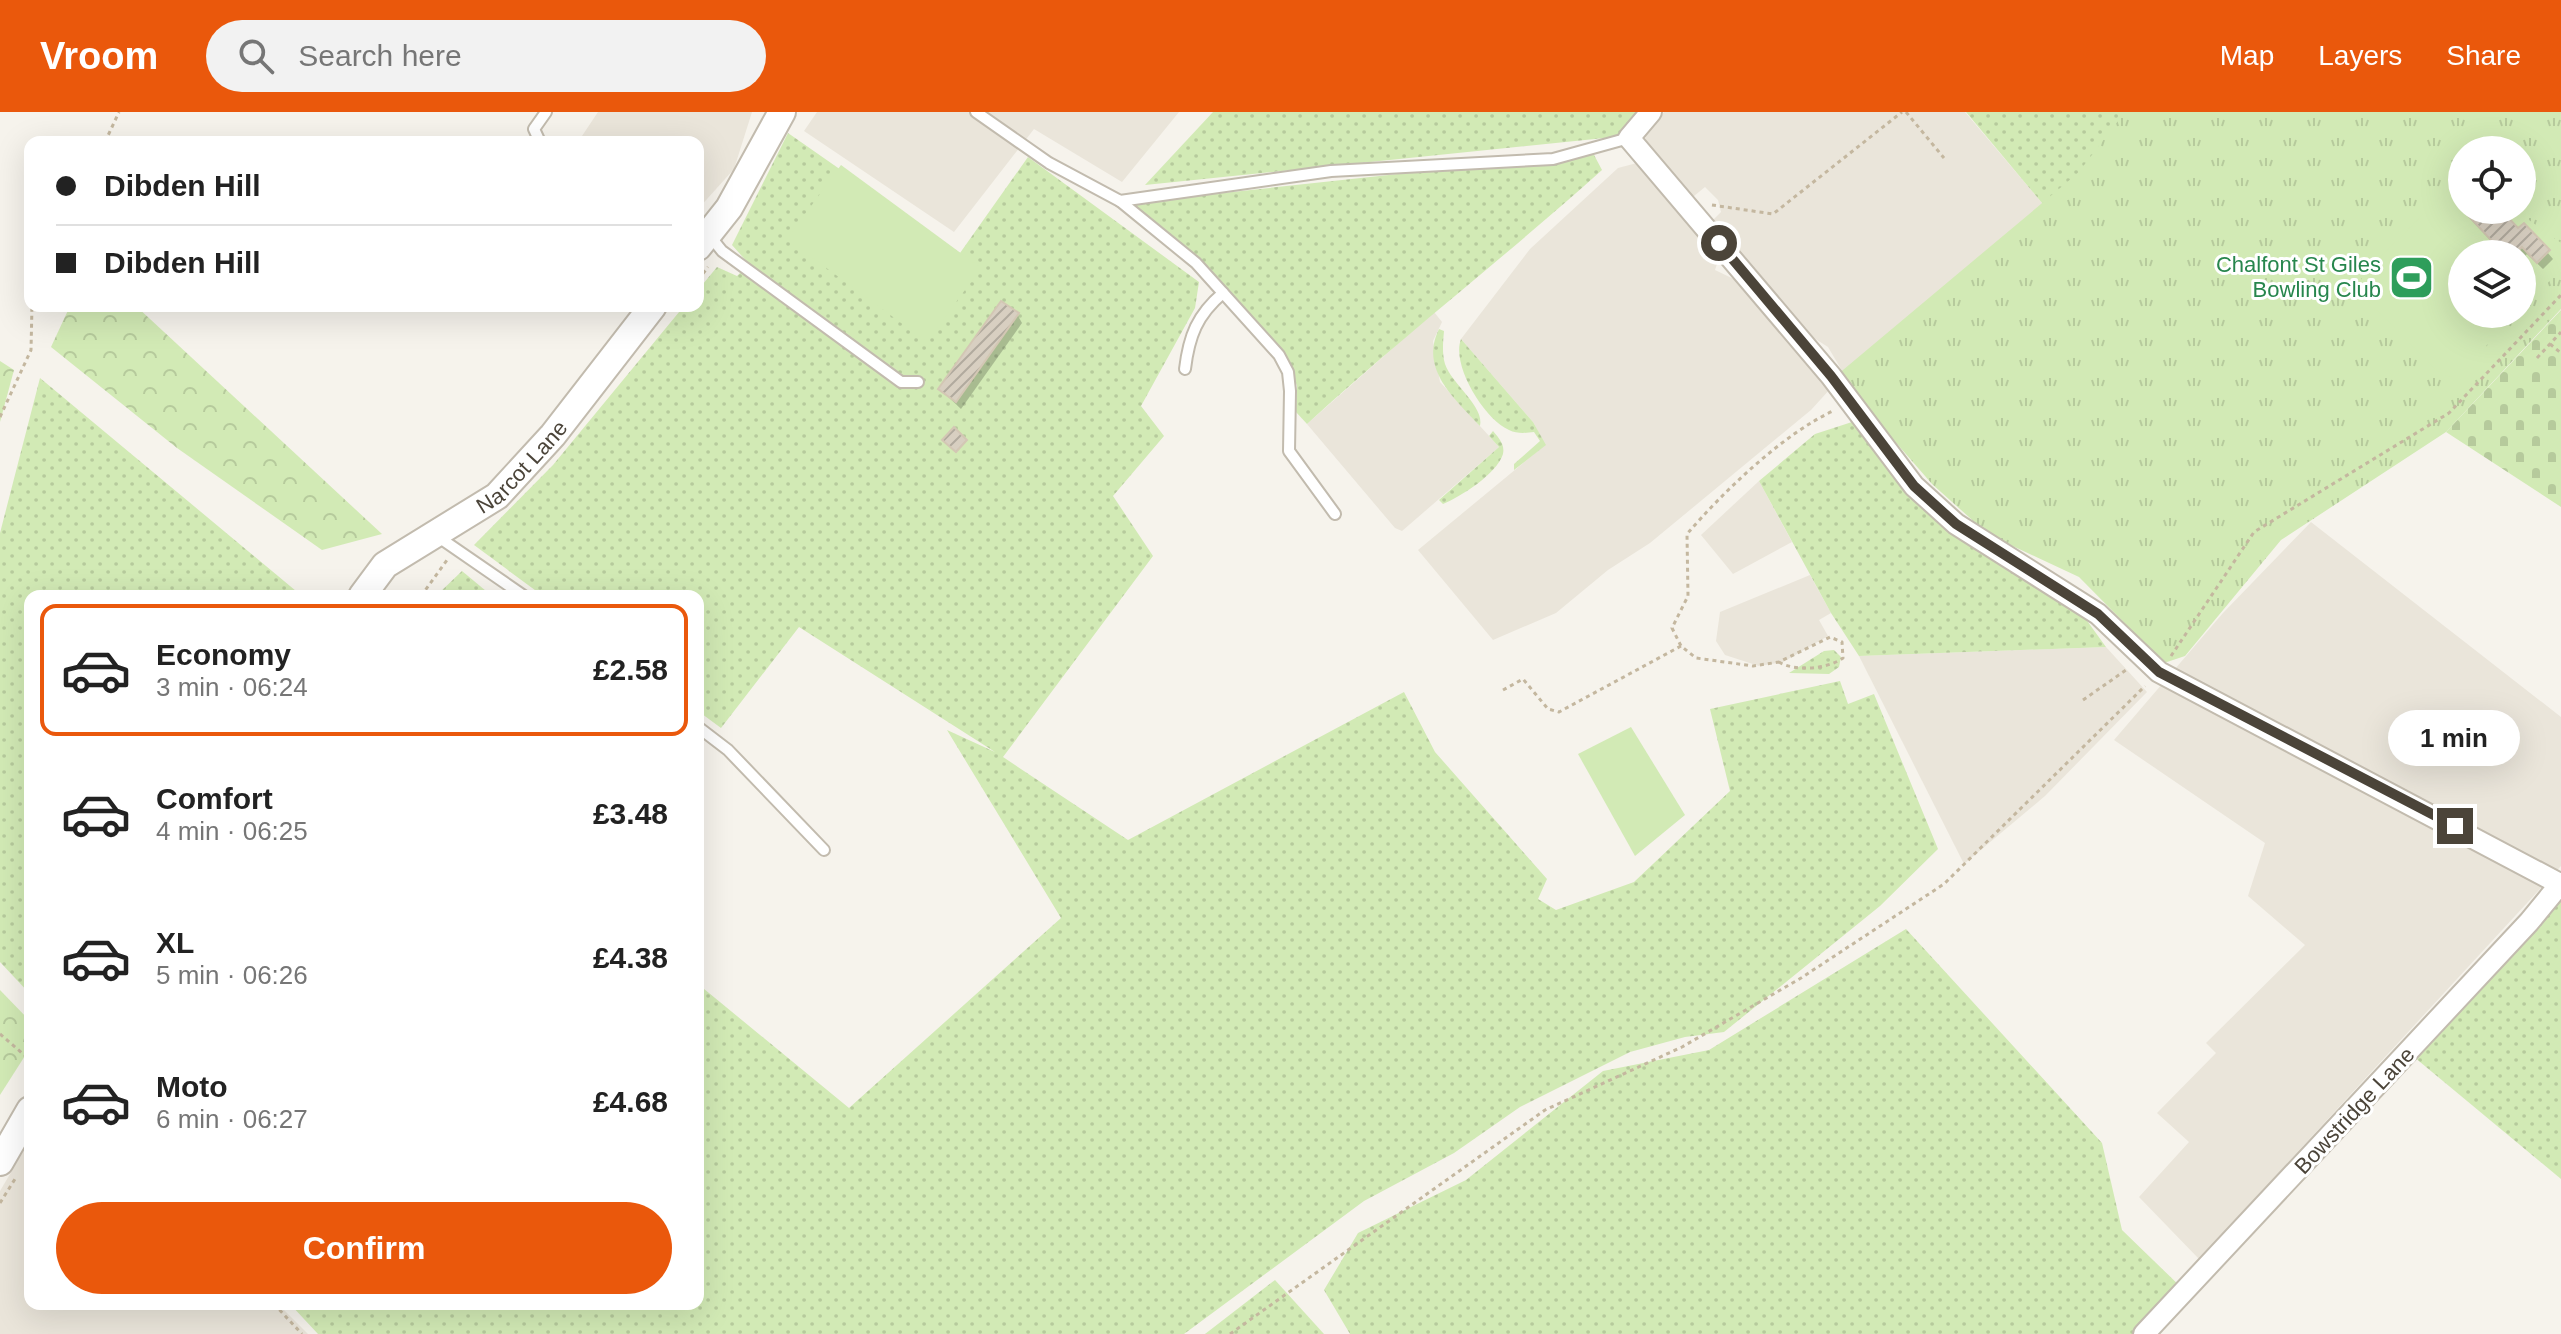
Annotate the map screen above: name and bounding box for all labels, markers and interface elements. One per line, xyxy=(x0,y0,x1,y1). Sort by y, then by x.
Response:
search box xyxy=(206,20,766,92)
icon: search xyxy=(234,34,278,78)
text: Vroom xyxy=(40,35,158,77)
text: Search here xyxy=(298,39,462,72)
text: Map xyxy=(2220,40,2274,71)
text: Layers xyxy=(2318,40,2402,71)
text: Share xyxy=(2446,40,2521,71)
map controls xyxy=(2448,136,2536,328)
button: locate xyxy=(2448,136,2536,224)
text: Dibden Hill xyxy=(104,169,261,202)
route start xyxy=(1701,225,1737,261)
button: layers xyxy=(2448,240,2536,328)
text: Dibden Hill xyxy=(104,246,261,279)
place label: Chalfont St Giles Bowling Club xyxy=(2216,252,2381,302)
sports icon: Chalfont St Giles Bowling Club xyxy=(2388,253,2436,301)
street label: Narcot Lane xyxy=(472,416,572,519)
icon: car xyxy=(60,634,132,706)
text: Economy xyxy=(156,638,291,671)
text: £2.58 xyxy=(593,653,668,686)
text: 3 min · 06:24 xyxy=(156,672,308,702)
callout: 1 min xyxy=(2389,710,2521,766)
text: 1 min xyxy=(2420,723,2488,753)
icon: car xyxy=(60,778,132,850)
text: Comfort xyxy=(156,782,273,815)
text: £3.48 xyxy=(593,797,668,830)
route end xyxy=(2437,808,2473,844)
text: 4 min · 06:25 xyxy=(156,816,308,846)
icon: car xyxy=(60,922,132,994)
text: XL xyxy=(156,926,194,959)
text: £4.38 xyxy=(593,941,668,974)
text: 5 min · 06:26 xyxy=(156,960,308,990)
street label: Bowstridge Lane xyxy=(2289,1042,2419,1179)
icon: car xyxy=(60,1066,132,1138)
text: Moto xyxy=(156,1070,228,1103)
text: £4.68 xyxy=(593,1085,668,1118)
text: 6 min · 06:27 xyxy=(156,1104,308,1134)
button: Confirm xyxy=(56,1202,672,1294)

